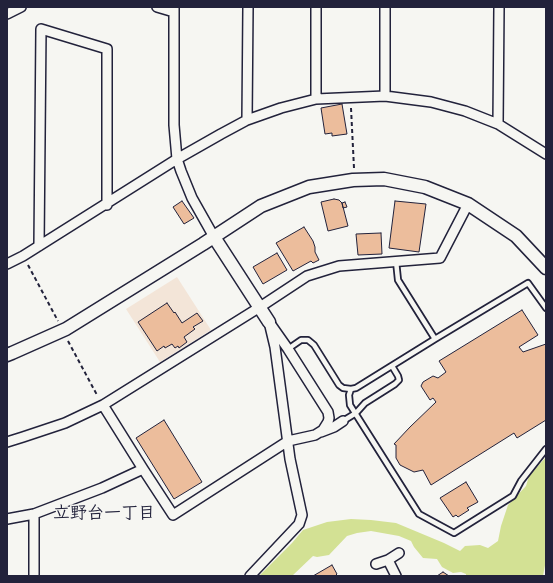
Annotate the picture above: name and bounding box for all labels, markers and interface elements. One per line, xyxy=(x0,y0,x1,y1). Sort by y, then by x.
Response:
district label: 立野台一丁目 xyxy=(53,505,155,525)

